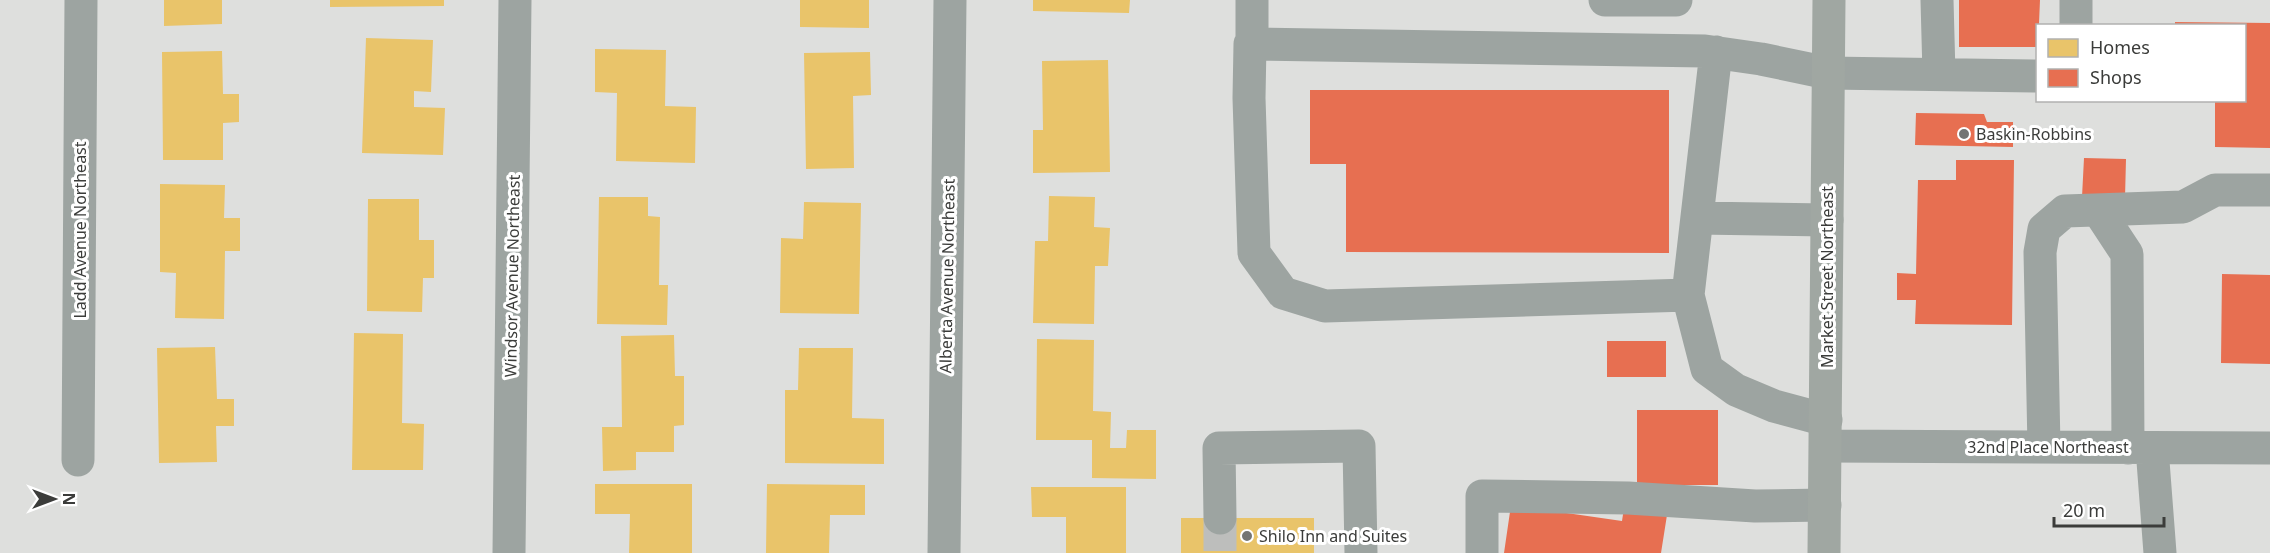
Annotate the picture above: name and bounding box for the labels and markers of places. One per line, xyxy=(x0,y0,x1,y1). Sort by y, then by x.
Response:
place label: Baskin-Robbins xyxy=(1976,123,2092,145)
marker: Baskin-Robbins xyxy=(1957,127,1971,141)
place label: Shilo Inn and Suites xyxy=(1259,525,1407,547)
marker: Shilo Inn and Suites xyxy=(1240,529,1254,543)

